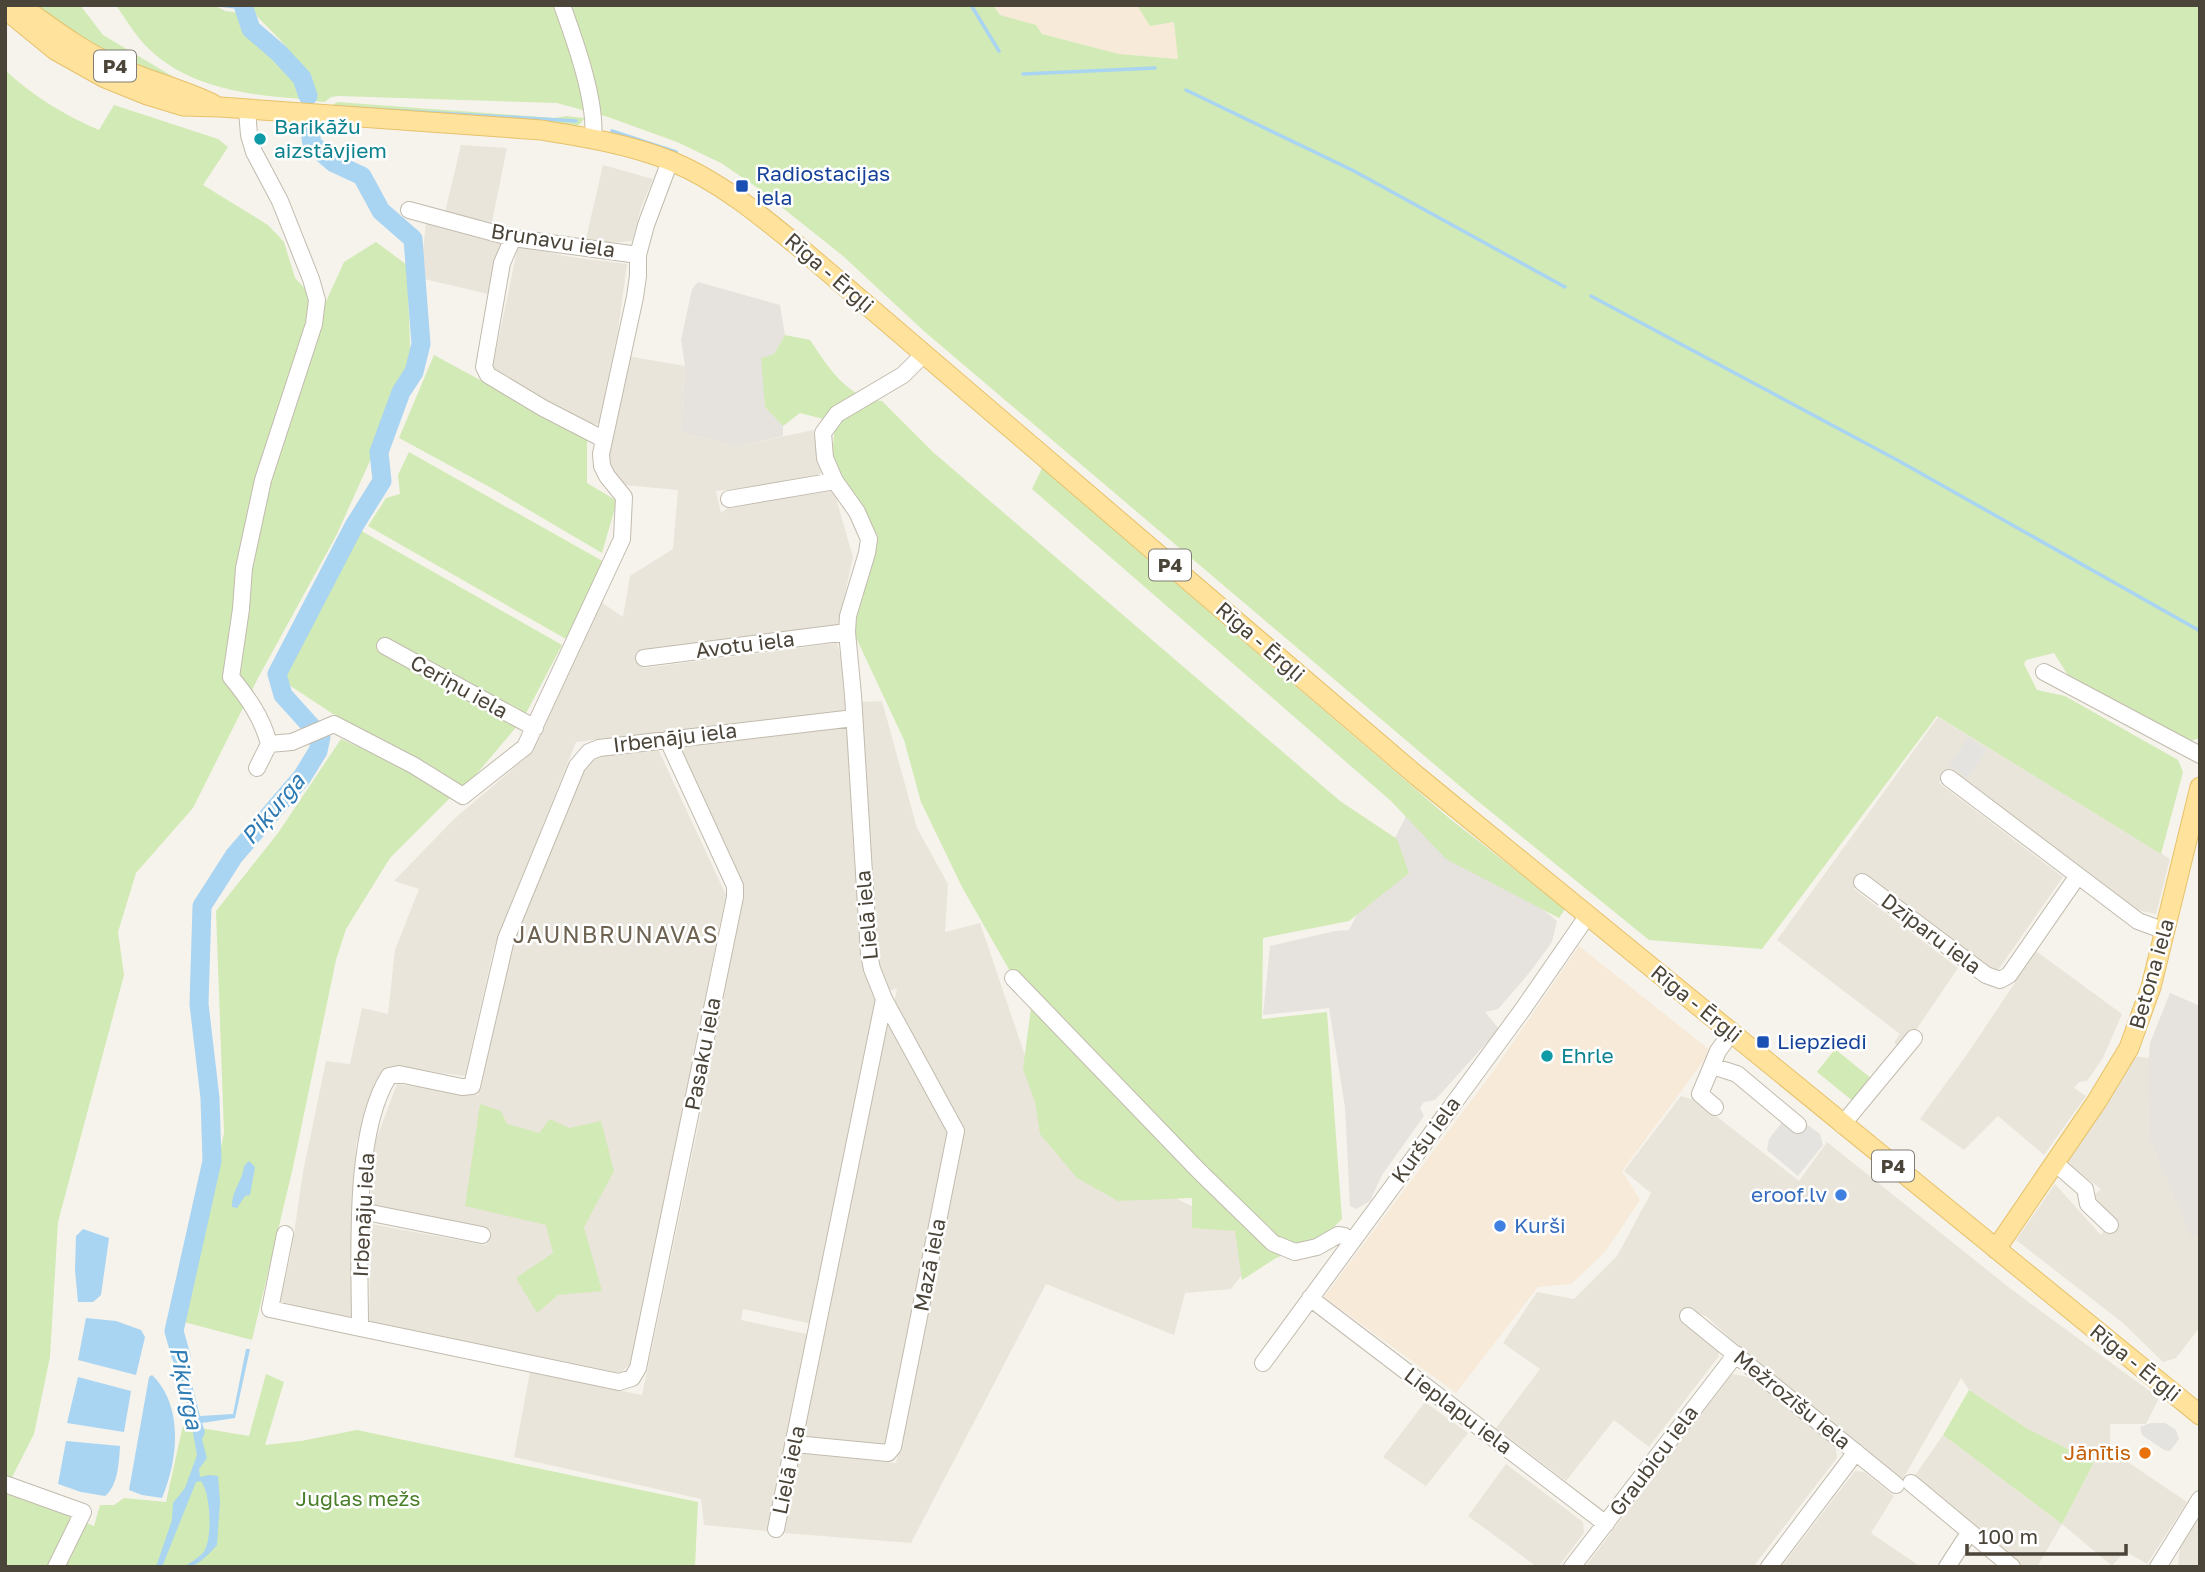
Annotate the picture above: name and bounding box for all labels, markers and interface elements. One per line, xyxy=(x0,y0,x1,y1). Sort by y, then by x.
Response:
road number: P4 xyxy=(94,50,136,82)
place label: Barikāžu aizstāvjiem xyxy=(274,113,387,163)
marker: Barikāžu aizstāvjiem xyxy=(252,131,268,147)
place label: Radiostacijas iela xyxy=(756,160,890,210)
marker: Radiostacijas iela xyxy=(734,178,750,194)
street label: Brunavu iela xyxy=(489,217,617,263)
street label: Rīga - Ērgļi xyxy=(780,227,879,318)
road number: P4 xyxy=(1149,550,1191,580)
street label: Rīga - Ērgļi xyxy=(1211,596,1310,687)
street label: Avotu iela xyxy=(694,625,796,663)
street label: Ceriņu iela xyxy=(406,649,513,724)
street label: Irbenāju iela xyxy=(611,717,738,758)
water label: Piķurga xyxy=(235,766,311,850)
street label: Lielā iela xyxy=(849,869,883,961)
street label: Dzīparu iela xyxy=(1877,887,1987,979)
street label: Betona iela xyxy=(2123,915,2179,1032)
district label: JAUNBRUNAVAS xyxy=(513,920,719,948)
street label: Rīga - Ērgļi xyxy=(1646,959,1747,1048)
street label: Pasaku iela xyxy=(678,995,726,1113)
place label: Liepziedi xyxy=(1777,1028,1867,1054)
marker: Liepziedi xyxy=(1755,1034,1771,1050)
place label: Ehrle xyxy=(1561,1042,1614,1068)
marker: Ehrle xyxy=(1539,1048,1555,1064)
street label: Kuršu iela xyxy=(1385,1091,1465,1188)
road number: P4 xyxy=(1872,1150,1914,1182)
street label: Irbenāju iela xyxy=(347,1152,379,1278)
place label: eroof.lv xyxy=(1751,1181,1827,1207)
marker: eroof.lv xyxy=(1833,1187,1849,1203)
place label: Kurši xyxy=(1514,1212,1566,1238)
street label: Mazā iela xyxy=(907,1216,951,1314)
marker: Kurši xyxy=(1492,1218,1508,1234)
street label: Rīga - Ērgļi xyxy=(2085,1318,2186,1407)
water label: Piķurga xyxy=(164,1344,210,1433)
street label: Mežrozīšu iela xyxy=(1729,1344,1857,1454)
street label: Lieplapu iela xyxy=(1399,1361,1518,1459)
street label: Graubicu iela xyxy=(1603,1400,1703,1521)
street label: Lielā iela xyxy=(766,1423,810,1517)
place label: Jānītis xyxy=(2064,1439,2131,1465)
marker: Jānītis xyxy=(2137,1445,2153,1461)
park label: Juglas mežs xyxy=(296,1485,420,1511)
scale bar xyxy=(1967,1512,2126,1556)
text: 100 m xyxy=(1978,1523,2038,1549)

